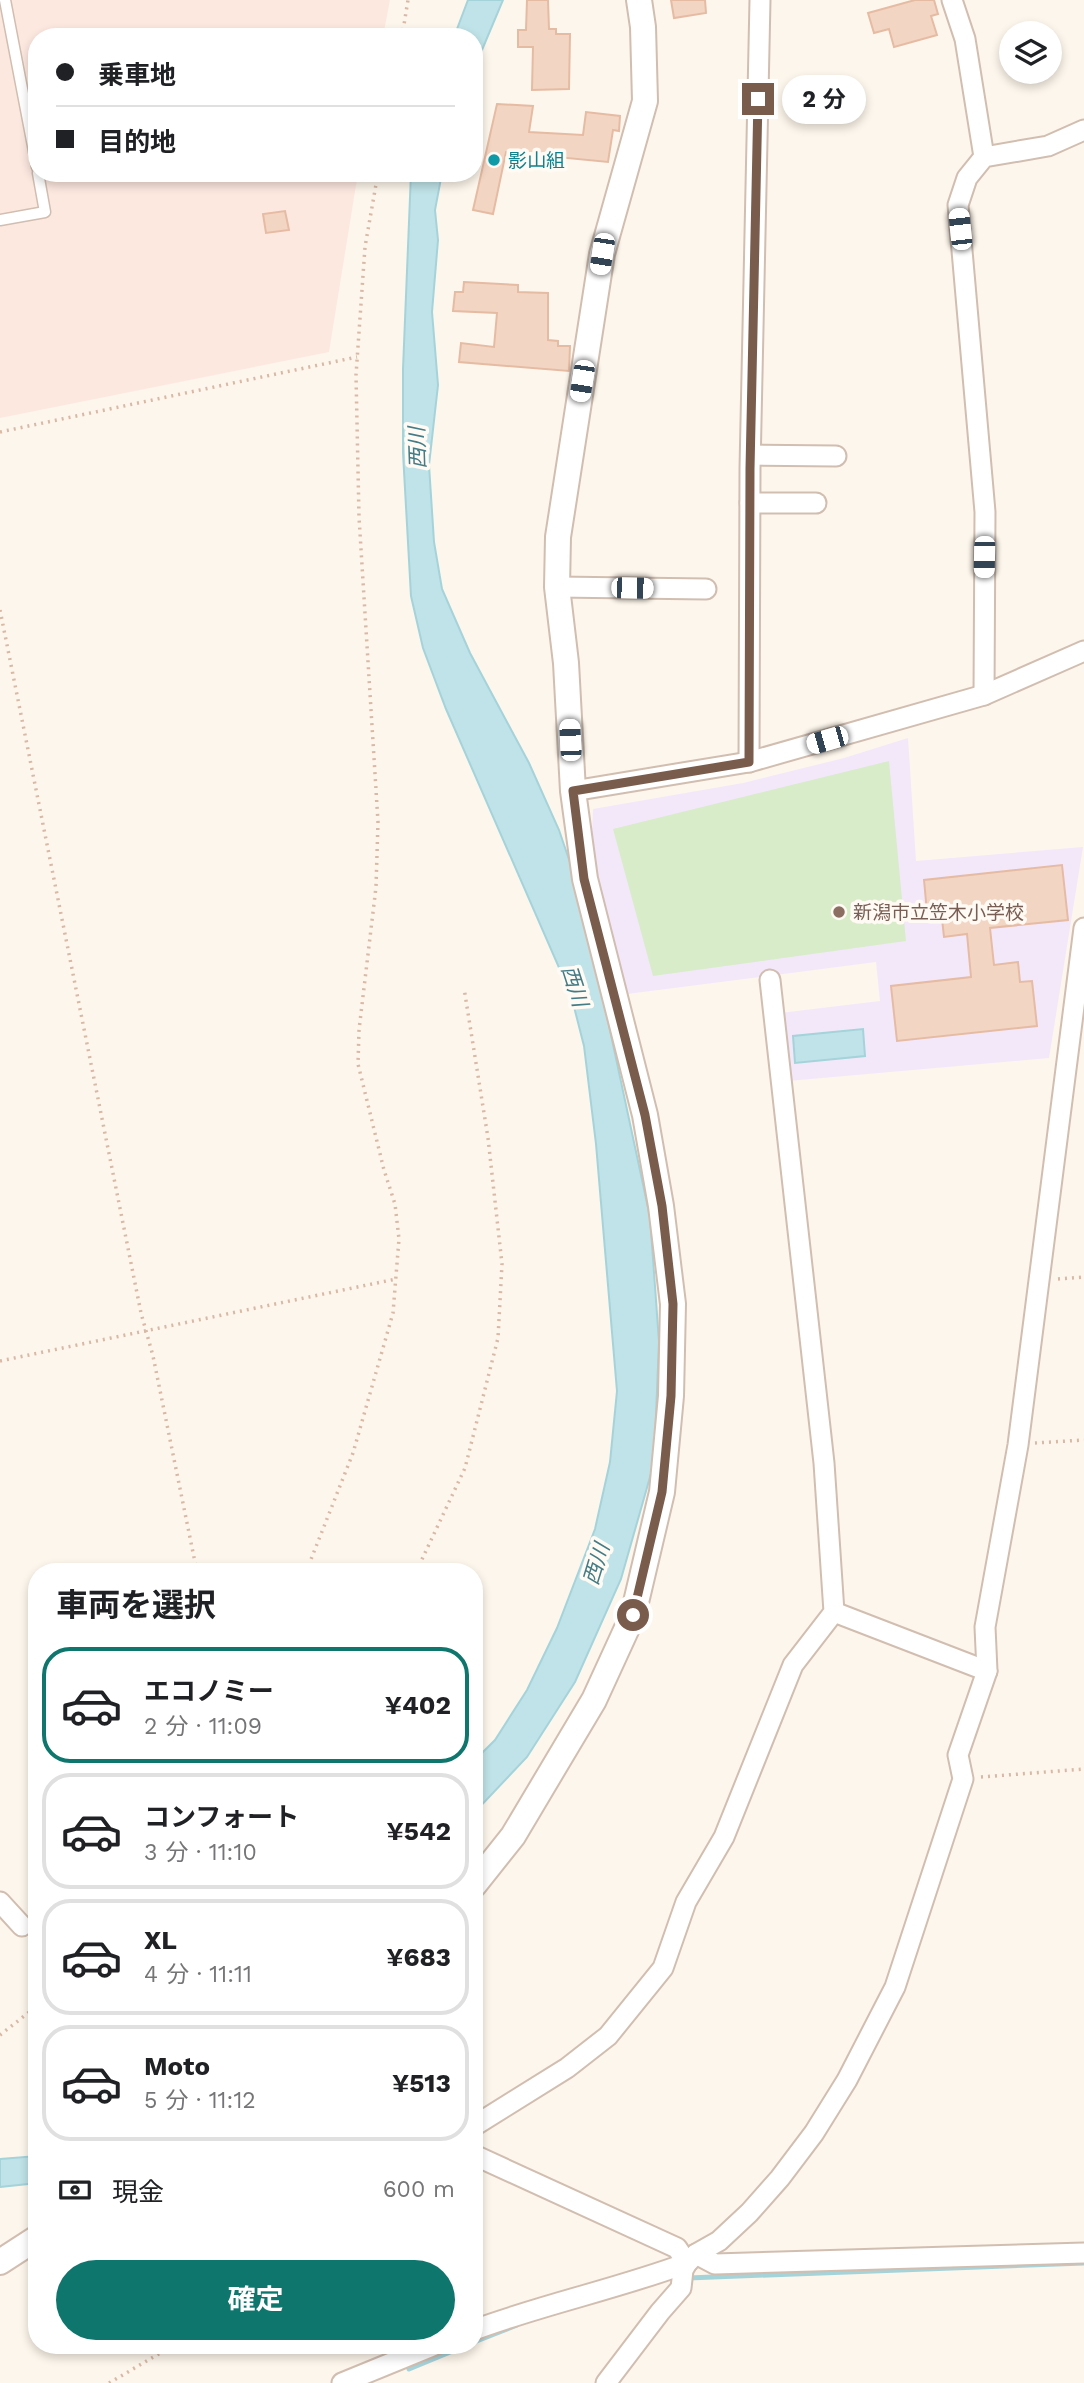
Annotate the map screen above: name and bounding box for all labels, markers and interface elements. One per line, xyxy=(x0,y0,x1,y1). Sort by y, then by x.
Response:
map controls xyxy=(999,21,1062,84)
button: layers xyxy=(999,21,1062,84)
text: 乗車地 xyxy=(98,60,176,90)
callout: 2 分 xyxy=(782,74,866,124)
route end xyxy=(742,83,774,115)
text: 2 分 xyxy=(802,86,846,113)
text: 目的地 xyxy=(98,127,176,157)
place label: 影山組 xyxy=(508,149,565,172)
marker: 影山組 xyxy=(486,152,502,168)
car xyxy=(948,207,973,251)
car xyxy=(589,232,616,276)
car xyxy=(569,359,596,403)
water label: 西川 xyxy=(404,425,430,469)
car xyxy=(974,536,995,578)
car xyxy=(611,577,654,599)
car xyxy=(559,718,582,762)
car xyxy=(804,724,851,756)
place label: 新潟市立笠木小学校 xyxy=(853,901,1024,924)
marker: 新潟市立笠木小学校 xyxy=(831,904,847,920)
water label: 西川 xyxy=(557,962,594,1012)
water label: 西川 xyxy=(578,1538,615,1588)
text: 車両を選択 xyxy=(56,1586,216,1624)
route start xyxy=(617,1599,649,1631)
icon: car xyxy=(60,1674,123,1737)
text: エコノミー xyxy=(144,1676,274,1706)
text: ¥402 xyxy=(385,1690,451,1720)
text: 2 分 · 11:09 xyxy=(144,1713,262,1740)
icon: car xyxy=(60,1800,123,1863)
text: コンフォート xyxy=(144,1802,299,1832)
text: ¥542 xyxy=(387,1816,451,1846)
text: 3 分 · 11:10 xyxy=(144,1839,257,1866)
text: XL xyxy=(144,1925,177,1955)
icon: car xyxy=(60,1926,123,1989)
text: ¥683 xyxy=(386,1942,451,1972)
text: 4 分 · 11:11 xyxy=(144,1961,252,1988)
text: Moto xyxy=(144,2051,210,2081)
icon: car xyxy=(60,2052,123,2115)
text: ¥513 xyxy=(392,2068,451,2098)
text: 5 分 · 11:12 xyxy=(144,2087,256,2114)
icon: cash xyxy=(56,2171,94,2209)
text: 600 m xyxy=(383,2176,455,2203)
text: 現金 xyxy=(112,2177,164,2207)
button: 確定 xyxy=(56,2260,455,2340)

